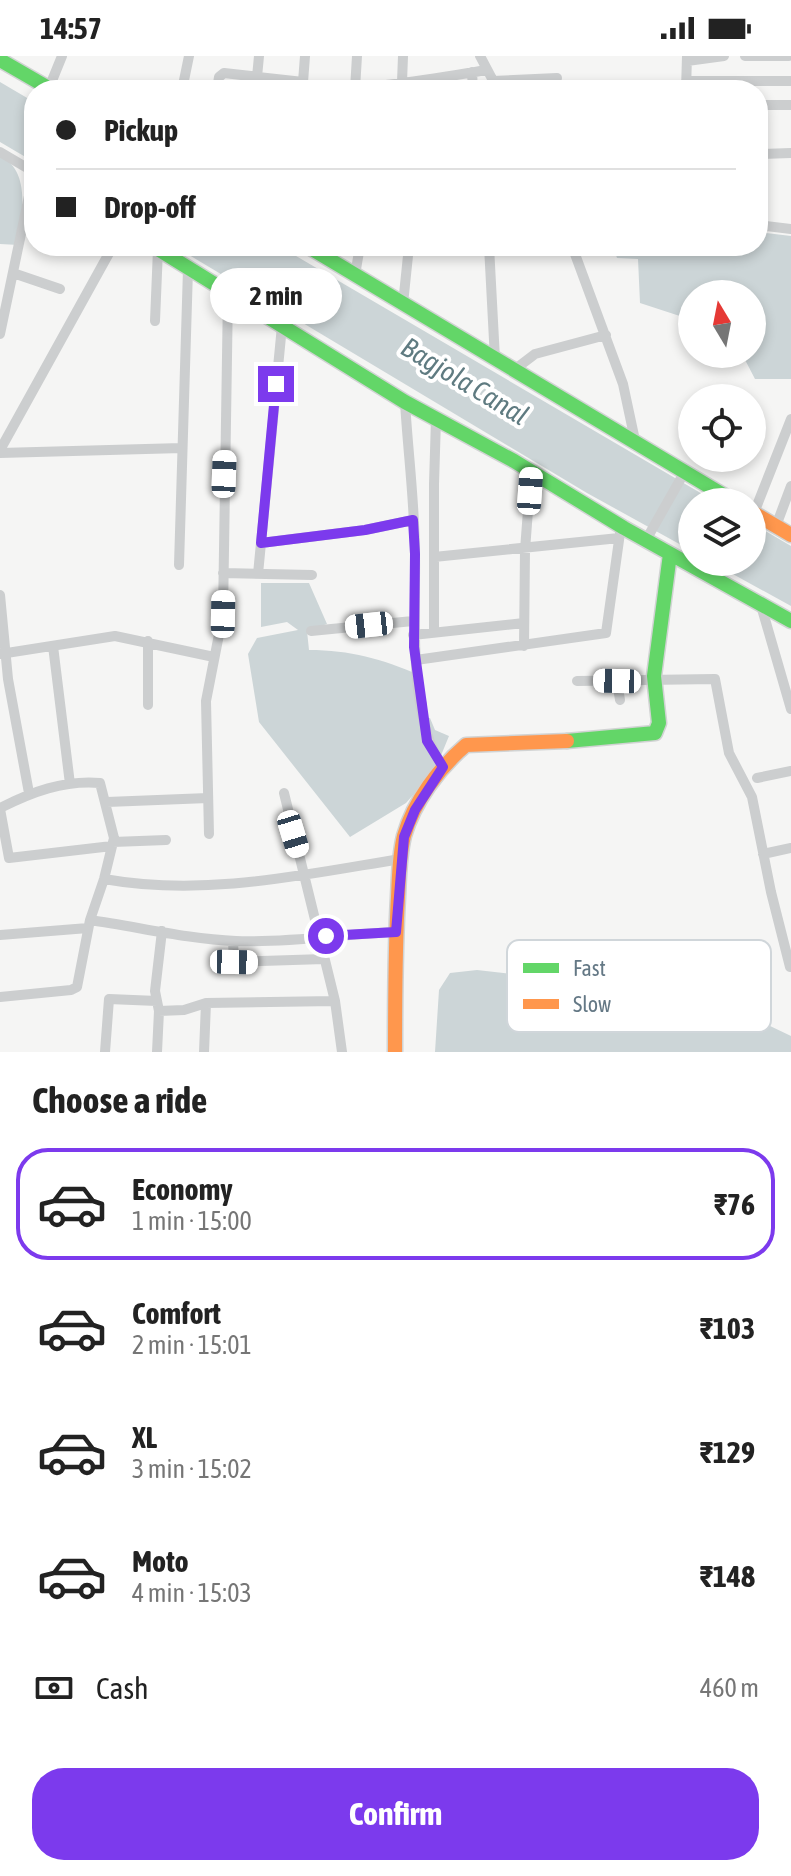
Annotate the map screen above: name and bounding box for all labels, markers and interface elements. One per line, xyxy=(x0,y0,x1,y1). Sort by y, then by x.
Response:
text: 14:57 xyxy=(40,11,102,45)
text: Pickup xyxy=(104,113,178,147)
text: Drop-off xyxy=(104,190,196,224)
callout: 2 min xyxy=(210,268,342,324)
north arrow xyxy=(678,280,766,368)
map controls xyxy=(678,280,766,576)
text: 2 min xyxy=(249,281,303,311)
water label: Bagjola Canal xyxy=(396,331,534,431)
route end xyxy=(258,366,294,402)
button: locate xyxy=(678,384,766,472)
car xyxy=(211,450,237,498)
car xyxy=(516,466,544,516)
button: layers xyxy=(678,488,766,576)
car xyxy=(211,590,235,638)
car xyxy=(344,611,394,639)
car xyxy=(593,669,641,693)
car xyxy=(275,808,311,860)
route start xyxy=(308,918,344,954)
legend xyxy=(507,940,771,1032)
car xyxy=(210,950,258,974)
text: Fast xyxy=(573,955,606,981)
text: Slow xyxy=(573,991,611,1017)
text: Choose a ride xyxy=(32,1079,207,1121)
icon: car xyxy=(36,1168,108,1240)
text: Economy xyxy=(132,1172,233,1206)
text: ₹76 xyxy=(714,1187,755,1221)
text: 1 min · 15:00 xyxy=(132,1206,252,1236)
icon: car xyxy=(36,1292,108,1364)
text: Comfort xyxy=(132,1296,221,1330)
text: ₹103 xyxy=(700,1311,755,1345)
text: 2 min · 15:01 xyxy=(132,1330,252,1360)
icon: car xyxy=(36,1416,108,1488)
text: XL xyxy=(132,1420,157,1454)
text: ₹129 xyxy=(700,1435,755,1469)
text: 3 min · 15:02 xyxy=(132,1454,252,1484)
icon: car xyxy=(36,1540,108,1612)
text: Moto xyxy=(132,1544,189,1578)
text: ₹148 xyxy=(700,1559,755,1593)
text: 4 min · 15:03 xyxy=(132,1578,252,1608)
icon: cash xyxy=(32,1666,76,1710)
text: Cash xyxy=(96,1671,149,1705)
text: 460 m xyxy=(700,1673,759,1703)
button: Confirm xyxy=(32,1768,759,1860)

